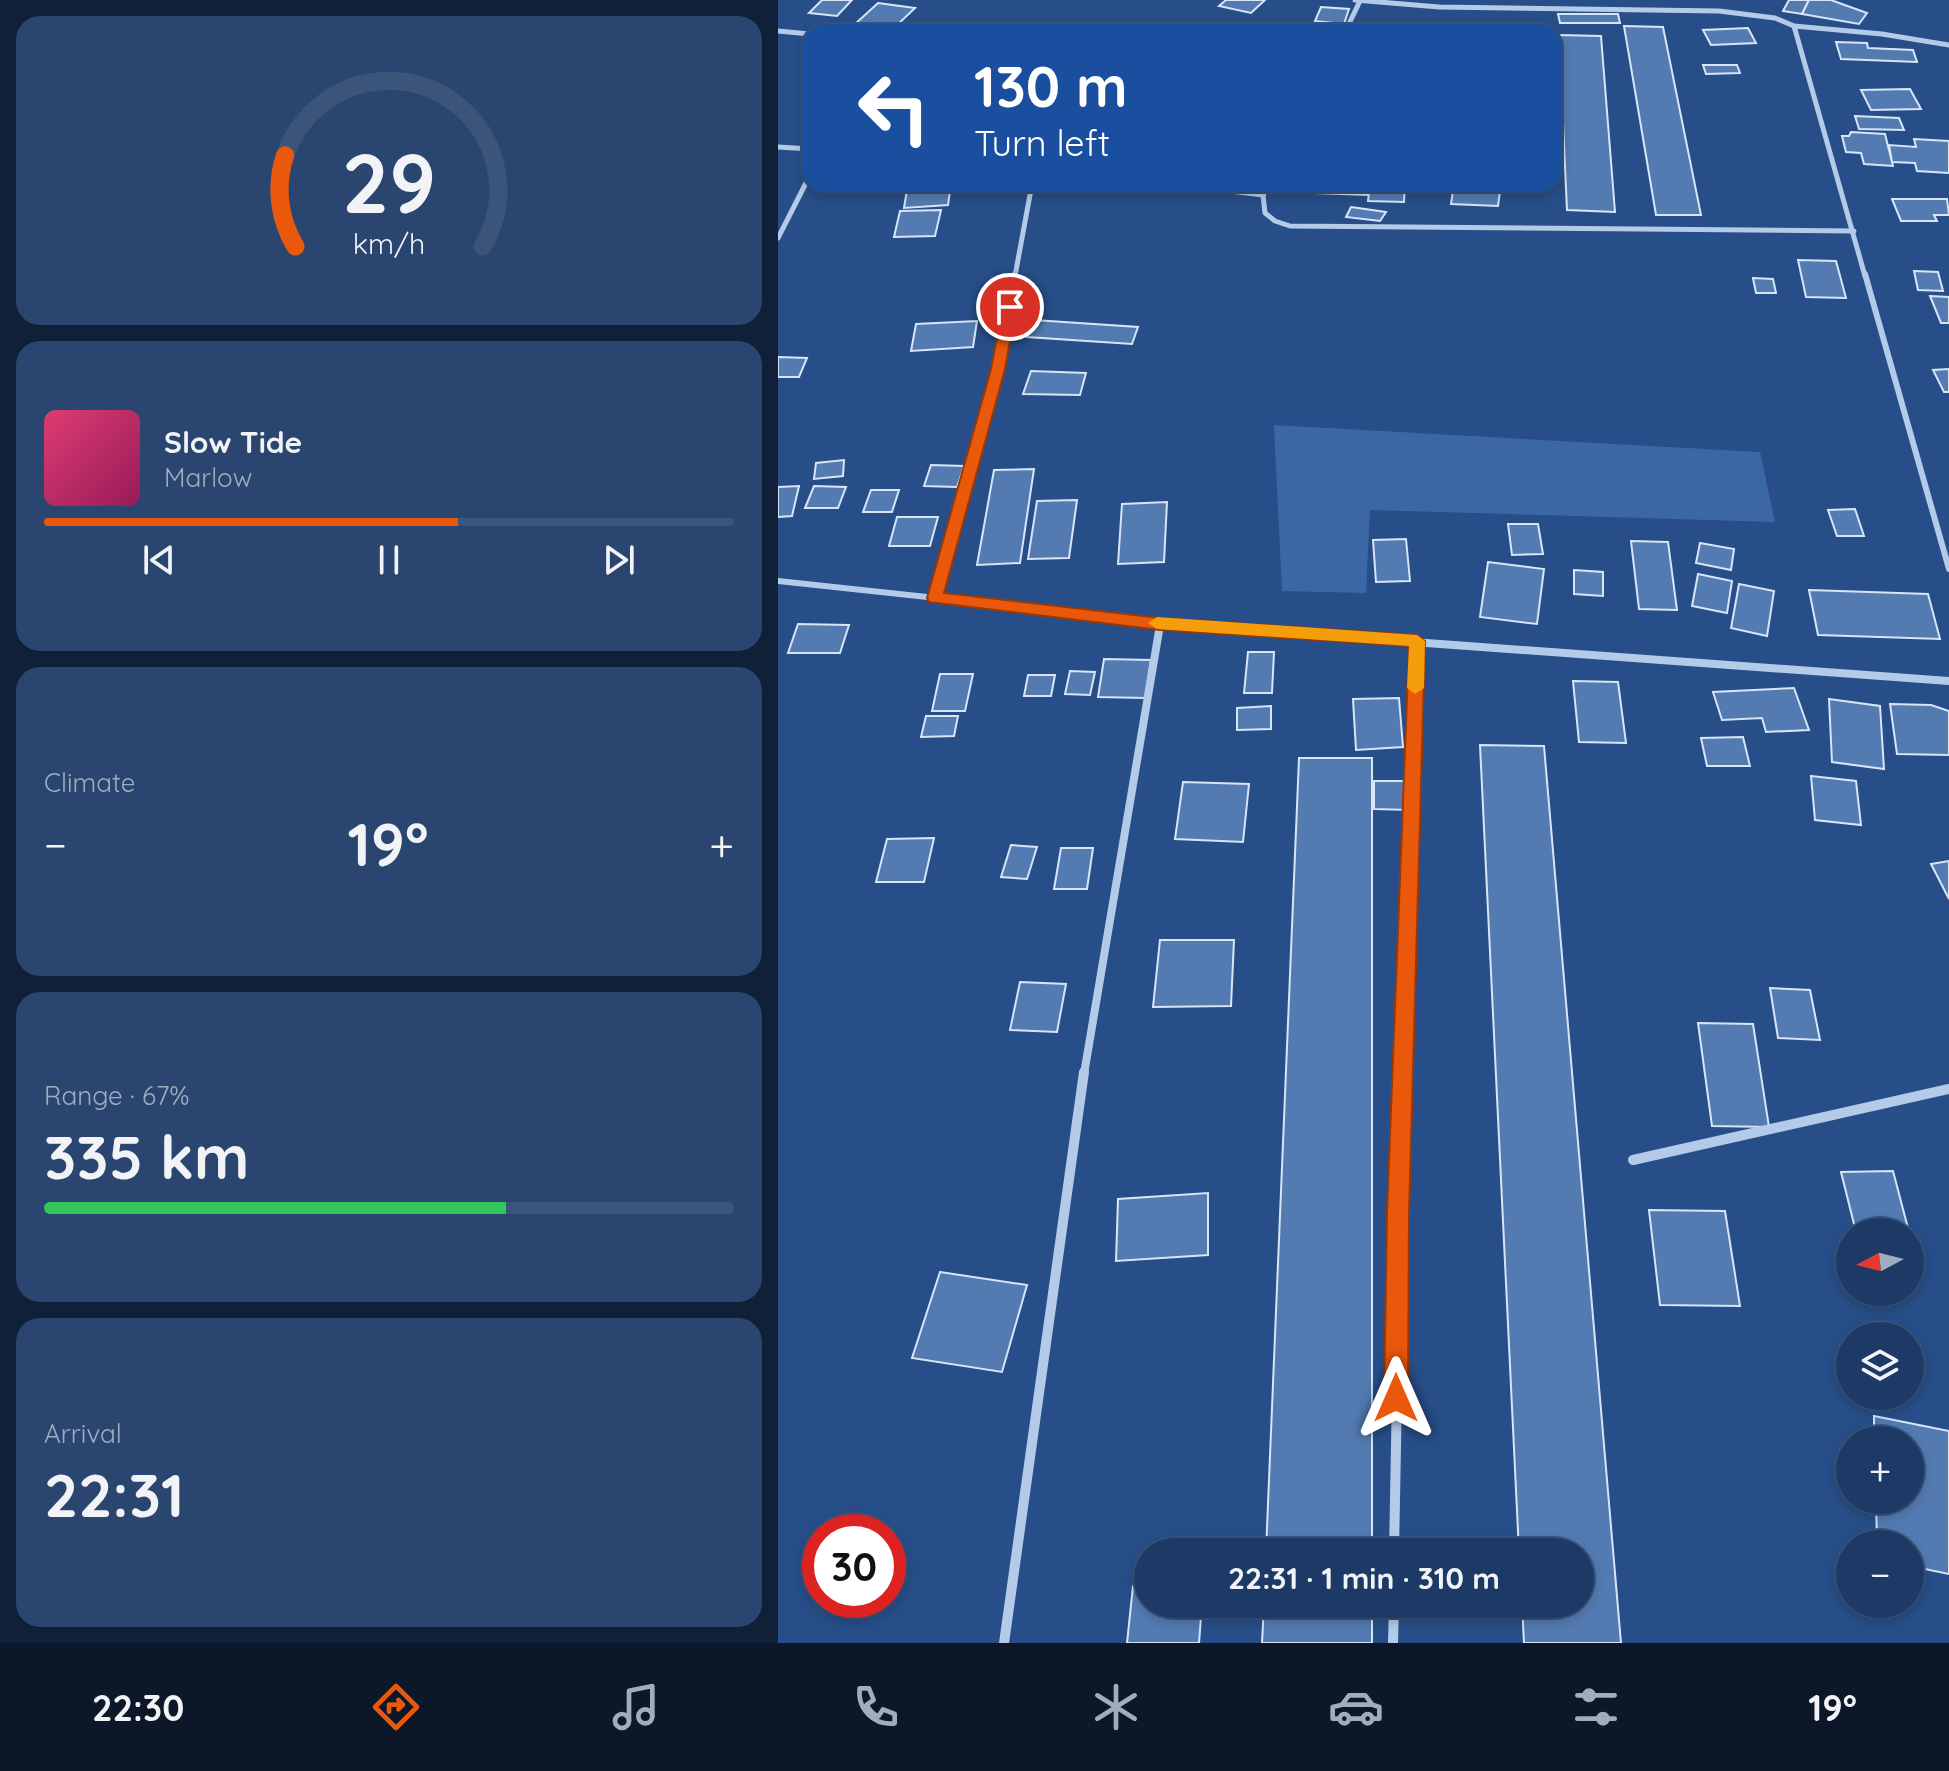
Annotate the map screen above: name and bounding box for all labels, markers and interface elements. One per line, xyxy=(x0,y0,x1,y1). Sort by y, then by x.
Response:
text: 130 m xyxy=(974,51,1128,121)
icon: left xyxy=(842,56,946,160)
text: Turn left xyxy=(974,120,1110,165)
text: 29 xyxy=(342,129,436,233)
text: km/h xyxy=(353,225,425,261)
pin xyxy=(976,273,1044,341)
icon: arrive xyxy=(988,285,1032,329)
text: Slow Tide xyxy=(164,423,302,461)
text: Marlow xyxy=(164,461,252,494)
icon: previous xyxy=(137,538,181,582)
icon: pause xyxy=(367,538,411,582)
icon: next xyxy=(597,538,641,582)
text: Climate xyxy=(44,766,135,799)
text: 19° xyxy=(348,806,429,881)
text: − xyxy=(44,817,67,872)
text: + xyxy=(709,817,734,872)
text: Range · 67% xyxy=(44,1079,189,1112)
text: 335 km xyxy=(44,1119,249,1194)
north arrow xyxy=(1836,1218,1924,1306)
map controls xyxy=(1836,1218,1924,1618)
button: layers xyxy=(1836,1322,1924,1410)
position arrow xyxy=(1354,1356,1438,1440)
text: Arrival xyxy=(44,1417,122,1450)
button: + xyxy=(1836,1426,1924,1514)
text: 22:31 xyxy=(44,1457,184,1532)
speed limit sign: 30 xyxy=(802,1514,906,1618)
button: − xyxy=(1836,1530,1924,1618)
text: 22:31 · 1 min · 310 m xyxy=(1228,1559,1500,1597)
icon: directions xyxy=(368,1679,424,1735)
icon: music xyxy=(608,1679,664,1735)
icon: phone xyxy=(848,1679,904,1735)
icon: climate xyxy=(1088,1679,1144,1735)
icon: car xyxy=(1328,1679,1384,1735)
icon: filters xyxy=(1568,1679,1624,1735)
text: 22:30 xyxy=(92,1685,184,1730)
text: 19° xyxy=(1808,1685,1857,1730)

